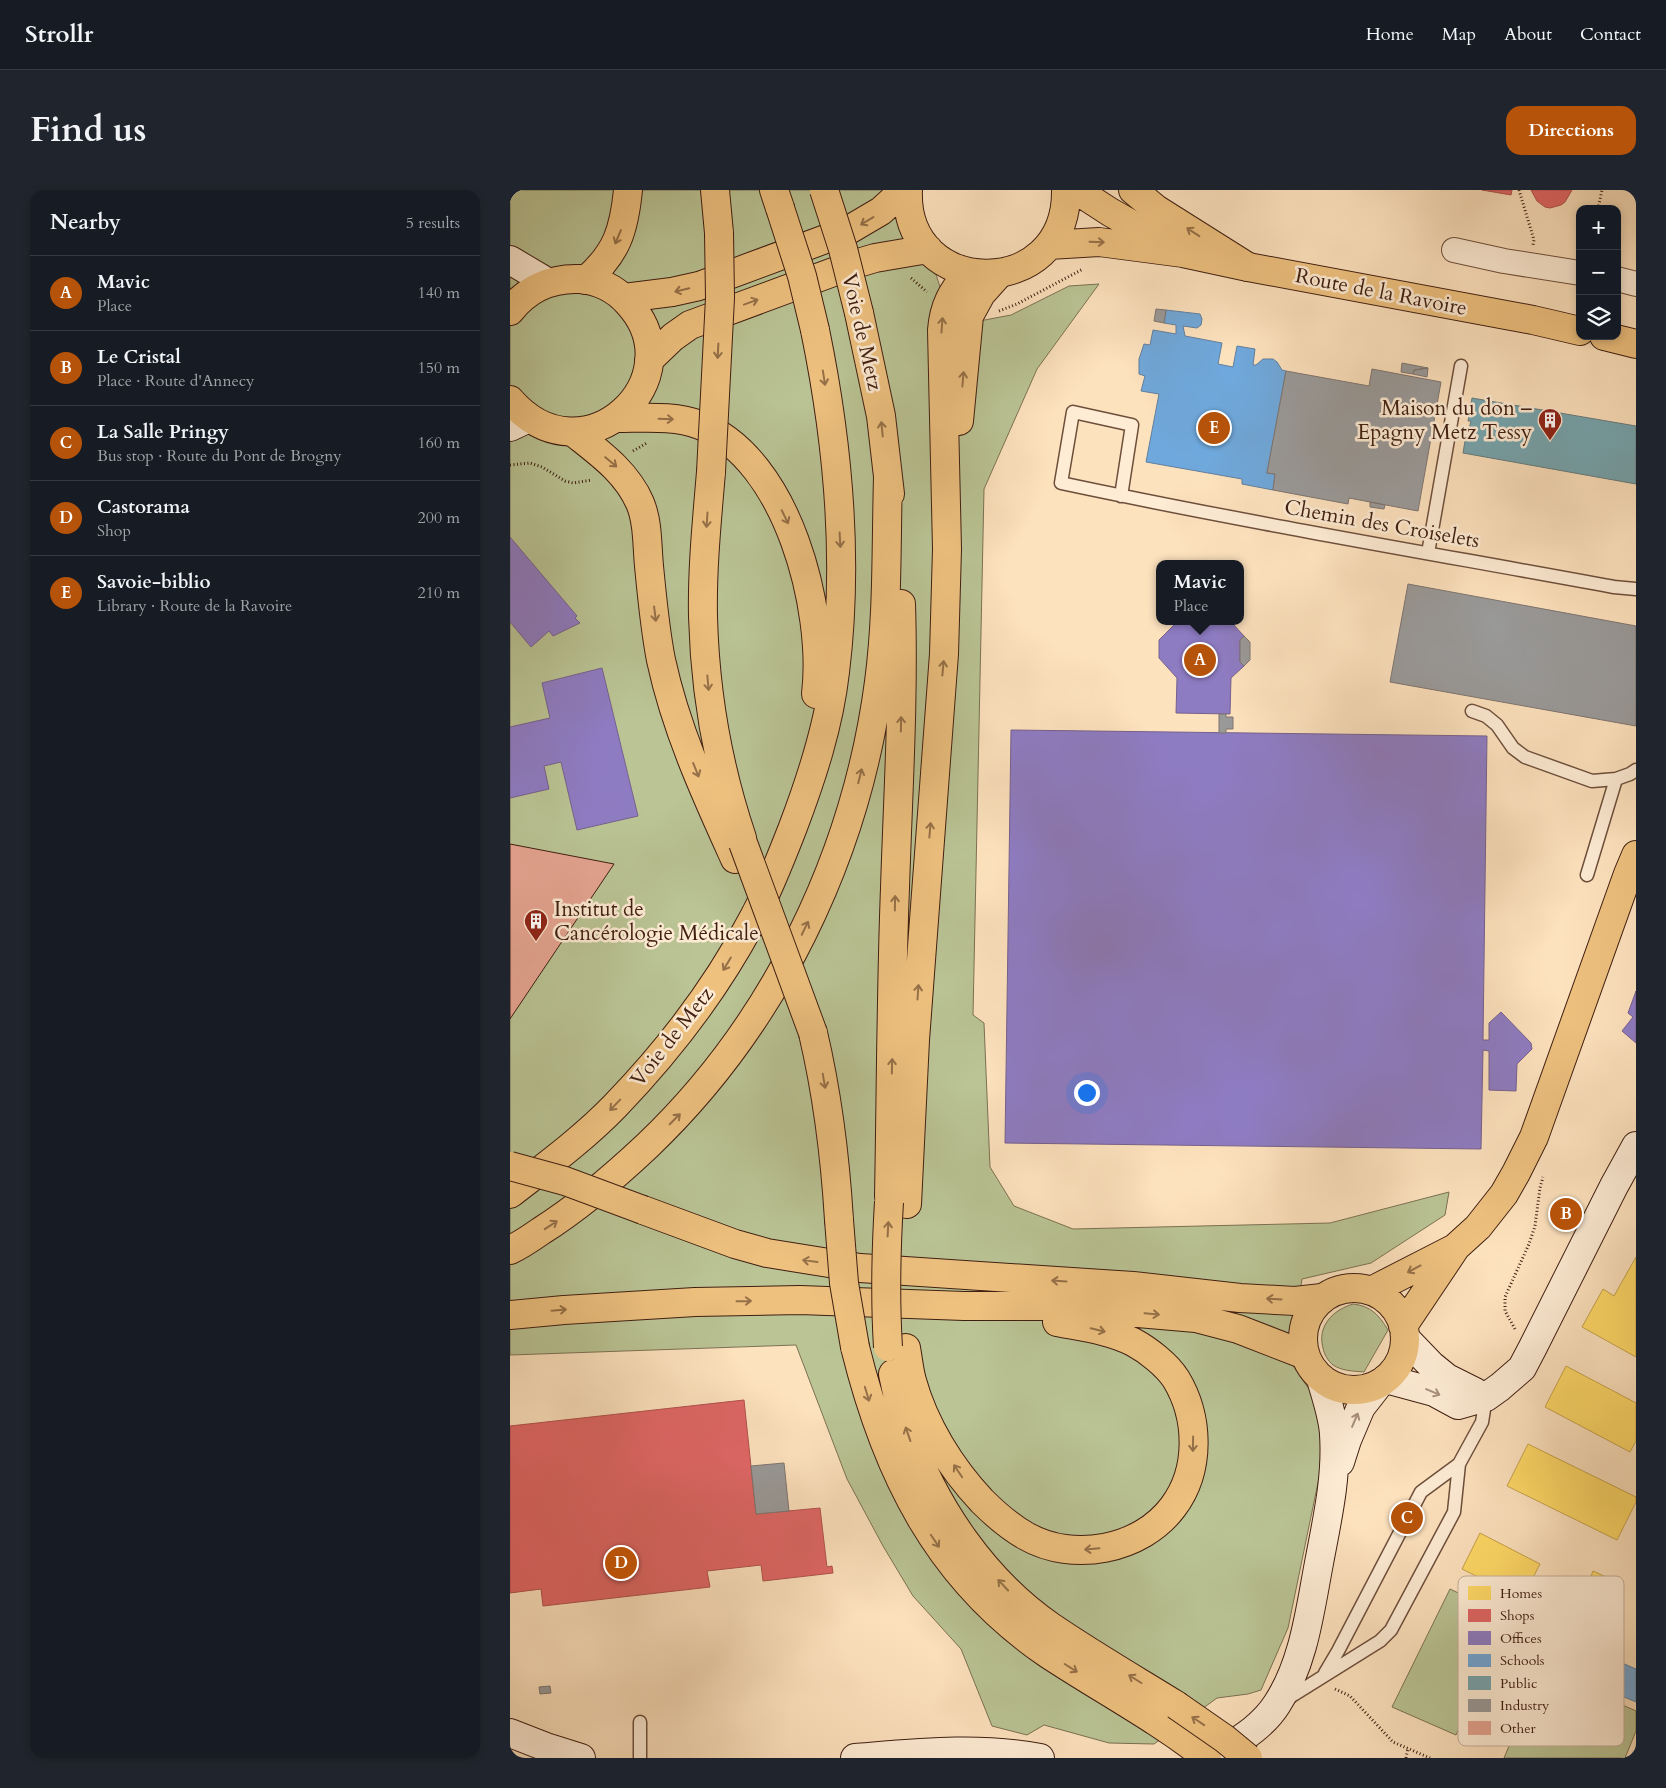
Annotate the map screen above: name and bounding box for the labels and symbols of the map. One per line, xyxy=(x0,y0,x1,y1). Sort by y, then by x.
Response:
one-way arrow xyxy=(860,216,874,226)
one-way arrow xyxy=(1186,226,1200,236)
one-way arrow xyxy=(613,229,622,244)
one-way arrow xyxy=(1089,237,1105,247)
street label: Route de la Ravoire xyxy=(1293,261,1469,323)
street label: Voie de Metz xyxy=(834,270,890,394)
one-way arrow xyxy=(675,286,691,295)
one-way arrow xyxy=(742,297,758,306)
one-way arrow xyxy=(938,318,947,334)
one-way arrow xyxy=(713,343,722,359)
one-way arrow xyxy=(819,370,829,386)
one-way arrow xyxy=(958,371,968,387)
place label: Maison du don – Epagny Metz Tessy xyxy=(1357,394,1532,447)
building icon: Maison du don – Epagny Metz Tessy xyxy=(1537,407,1563,441)
pin: E xyxy=(1198,409,1230,447)
one-way arrow xyxy=(658,414,674,424)
one-way arrow xyxy=(877,421,887,437)
one-way arrow xyxy=(604,457,617,468)
street label: Chemin des Croiselets xyxy=(1282,493,1482,555)
one-way arrow xyxy=(780,509,790,524)
one-way arrow xyxy=(702,512,712,528)
one-way arrow xyxy=(835,532,845,548)
one-way arrow xyxy=(650,605,660,621)
pin: A xyxy=(1184,641,1216,679)
one-way arrow xyxy=(938,660,948,676)
one-way arrow xyxy=(703,674,713,690)
one-way arrow xyxy=(896,716,906,732)
one-way arrow xyxy=(692,762,702,777)
one-way arrow xyxy=(856,768,865,784)
one-way arrow xyxy=(925,822,935,838)
place label: Institut de Cancérologie Médicale xyxy=(554,895,759,948)
one-way arrow xyxy=(890,896,900,912)
building icon: Institut de Cancérologie Médicale xyxy=(523,908,549,942)
one-way arrow xyxy=(801,921,810,936)
one-way arrow xyxy=(721,957,731,971)
street label: Voie de Metz xyxy=(624,980,721,1093)
one-way arrow xyxy=(914,984,923,1000)
one-way arrow xyxy=(887,1058,896,1074)
one-way arrow xyxy=(819,1072,829,1088)
your location xyxy=(1074,1080,1100,1106)
one-way arrow xyxy=(609,1099,621,1112)
one-way arrow xyxy=(668,1114,680,1126)
pin: B xyxy=(1550,1195,1582,1233)
one-way arrow xyxy=(544,1219,558,1229)
one-way arrow xyxy=(883,1221,892,1237)
one-way arrow xyxy=(803,1256,819,1266)
one-way arrow xyxy=(1406,1264,1421,1274)
one-way arrow xyxy=(1052,1277,1068,1286)
one-way arrow xyxy=(1266,1295,1282,1304)
one-way arrow xyxy=(735,1296,751,1306)
one-way arrow xyxy=(550,1306,566,1315)
one-way arrow xyxy=(1144,1310,1160,1319)
one-way arrow xyxy=(1089,1326,1105,1335)
one-way arrow xyxy=(863,1386,872,1401)
one-way arrow xyxy=(1425,1388,1440,1398)
one-way arrow xyxy=(1351,1413,1361,1428)
one-way arrow xyxy=(903,1426,913,1442)
one-way arrow xyxy=(1189,1436,1198,1452)
one-way arrow xyxy=(953,1465,963,1479)
pin: C xyxy=(1391,1499,1423,1537)
one-way arrow xyxy=(930,1533,940,1547)
pin: D xyxy=(605,1544,637,1582)
one-way arrow xyxy=(1084,1545,1100,1554)
legend xyxy=(1458,1576,1624,1746)
one-way arrow xyxy=(997,1579,1009,1592)
text: Homes xyxy=(1500,1584,1542,1603)
text: Shops xyxy=(1500,1606,1535,1625)
text: Offices xyxy=(1500,1629,1542,1648)
text: Schools xyxy=(1500,1651,1545,1670)
one-way arrow xyxy=(1064,1663,1078,1673)
one-way arrow xyxy=(1128,1674,1142,1684)
text: Public xyxy=(1500,1674,1537,1693)
text: Industry xyxy=(1500,1696,1550,1715)
one-way arrow xyxy=(1192,1716,1206,1726)
text: Other xyxy=(1500,1719,1537,1738)

